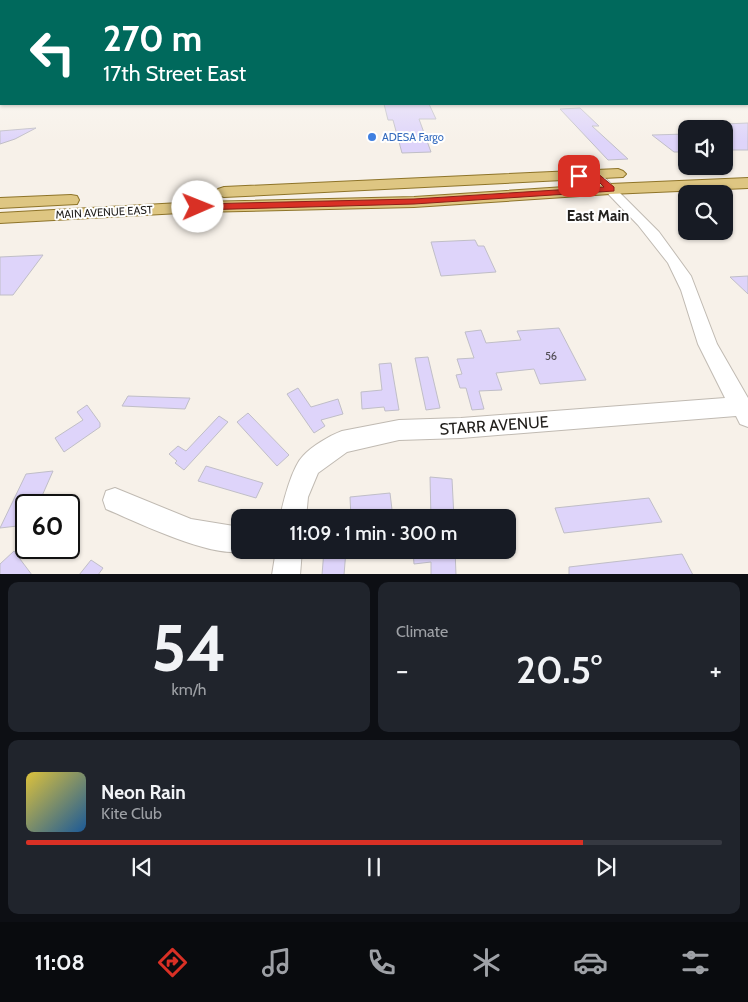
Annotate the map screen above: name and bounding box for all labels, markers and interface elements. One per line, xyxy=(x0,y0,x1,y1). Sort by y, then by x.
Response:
text: 270 m xyxy=(103,17,202,60)
icon: left xyxy=(20,20,85,85)
text: 17th Street East xyxy=(103,60,246,87)
map controls xyxy=(678,120,733,240)
button: sound xyxy=(678,120,733,175)
place label: ADESA Fargo xyxy=(382,130,444,144)
marker: ADESA Fargo xyxy=(366,131,378,143)
pin xyxy=(558,155,600,197)
icon: arrive xyxy=(565,162,593,190)
position arrow xyxy=(171,180,223,232)
button: search xyxy=(678,185,733,240)
street label: MAIN AVENUE EAST xyxy=(55,202,153,222)
district label: East Main xyxy=(567,207,629,225)
house number: 56 xyxy=(545,349,557,363)
street label: STARR AVENUE xyxy=(439,412,549,439)
speed limit sign: 60 xyxy=(15,494,80,559)
text: 11:09 · 1 min · 300 m xyxy=(290,522,457,545)
text: 54 xyxy=(151,608,227,687)
text: Climate xyxy=(396,622,448,641)
text: 20.5° xyxy=(516,646,602,693)
text: − xyxy=(396,653,408,687)
text: + xyxy=(710,653,722,687)
text: km/h xyxy=(171,680,207,699)
text: Neon Rain xyxy=(101,781,186,804)
text: Kite Club xyxy=(101,804,162,823)
icon: previous xyxy=(128,853,156,881)
icon: pause xyxy=(360,853,388,881)
icon: next xyxy=(592,853,620,881)
icon: directions xyxy=(155,945,190,980)
icon: music xyxy=(259,945,294,980)
icon: phone xyxy=(364,945,399,980)
icon: climate xyxy=(469,945,504,980)
icon: car xyxy=(573,945,608,980)
icon: filters xyxy=(678,945,713,980)
text: 11:08 xyxy=(35,949,85,976)

